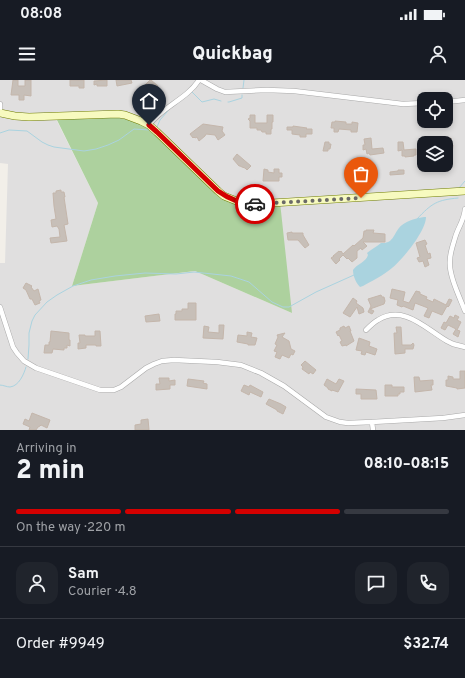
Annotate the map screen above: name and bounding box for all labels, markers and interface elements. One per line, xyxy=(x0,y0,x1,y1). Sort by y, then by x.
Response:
text: 08:08 xyxy=(20,5,62,24)
icon: menu xyxy=(16,43,38,65)
text: Quickbag xyxy=(192,43,273,66)
icon: person xyxy=(427,43,449,65)
pin xyxy=(132,84,166,125)
icon: home xyxy=(138,90,160,112)
map controls xyxy=(417,92,453,172)
button: locate xyxy=(417,92,453,128)
button: layers xyxy=(417,136,453,172)
pin xyxy=(344,157,378,198)
icon: bag xyxy=(350,163,372,185)
courier xyxy=(235,184,275,224)
icon: car xyxy=(244,193,266,215)
text: Arriving in xyxy=(16,441,77,457)
text: 2 min xyxy=(16,455,85,488)
text: 08:10–08:15 xyxy=(364,455,449,474)
text: On the way · 220 m xyxy=(16,520,125,536)
button: person xyxy=(16,562,58,604)
button: chat xyxy=(355,562,397,604)
button: phone xyxy=(407,562,449,604)
text: Sam xyxy=(68,565,99,584)
text: Courier · 4.8 xyxy=(68,584,137,600)
text: Order #9949 xyxy=(16,635,105,654)
text: $32.74 xyxy=(403,635,449,654)

